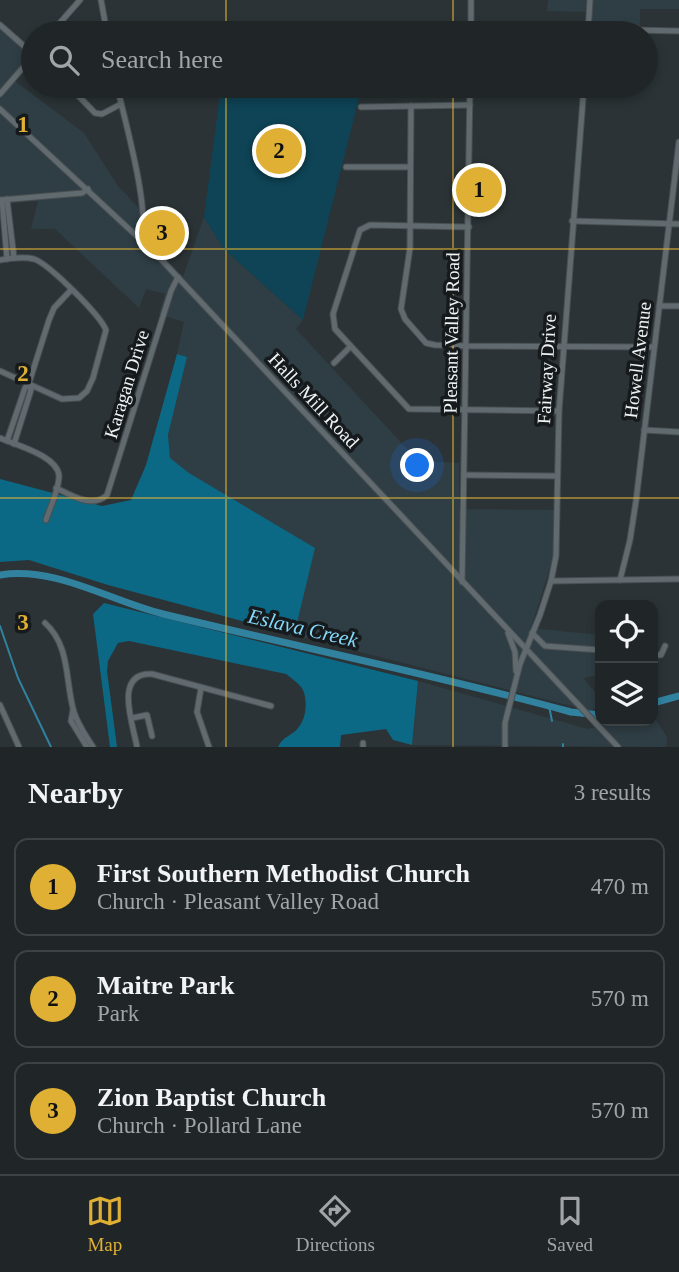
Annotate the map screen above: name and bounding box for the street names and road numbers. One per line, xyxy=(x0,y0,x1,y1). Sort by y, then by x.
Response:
street label: Pleasant Valley Road xyxy=(440,252,463,414)
street label: Howell Avenue xyxy=(620,301,655,420)
street label: Fairway Drive xyxy=(533,313,560,425)
street label: Karagan Drive xyxy=(100,327,153,441)
street label: Halls Mill Road xyxy=(264,348,363,453)

